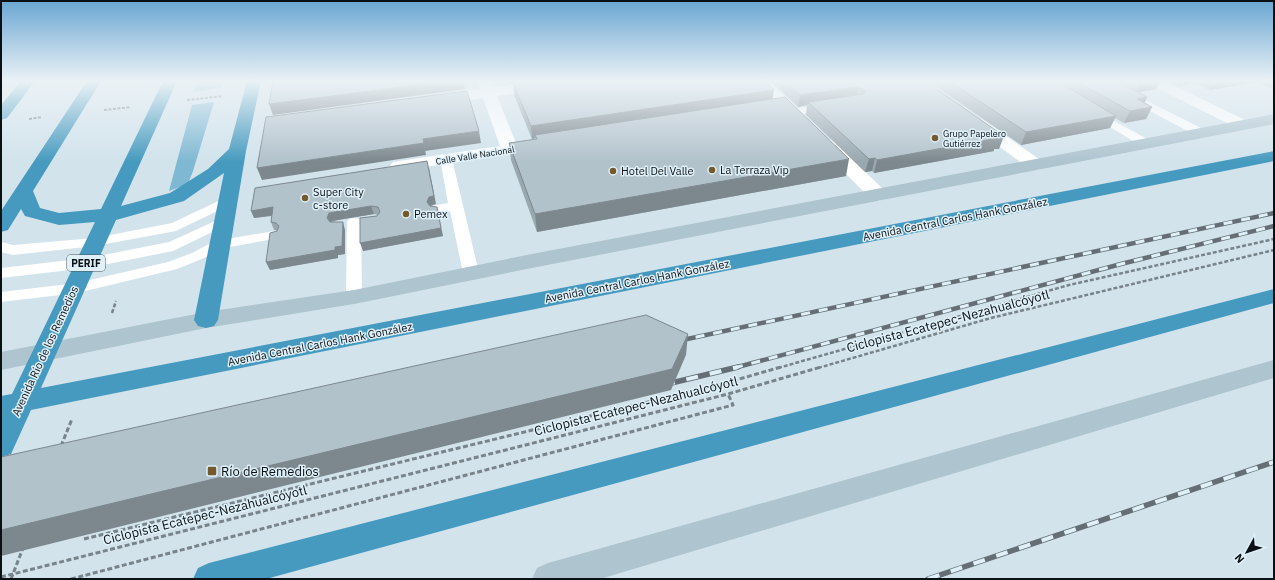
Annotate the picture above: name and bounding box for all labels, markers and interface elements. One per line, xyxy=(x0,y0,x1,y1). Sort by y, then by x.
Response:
place label: Grupo Papelero Gutiérrez xyxy=(943,128,1006,149)
marker: Grupo Papelero Gutiérrez xyxy=(930,133,940,143)
street label: Calle Valle Nacional xyxy=(435,143,516,167)
place label: La Terraza Vip xyxy=(720,163,789,177)
place label: Hotel Del Valle xyxy=(621,164,694,178)
marker: La Terraza Vip xyxy=(707,165,717,175)
marker: Hotel Del Valle xyxy=(608,166,618,176)
place label: Super City c-store xyxy=(313,185,364,212)
marker: Super City c-store xyxy=(300,193,310,203)
street label: Avenida Central Carlos Hank González xyxy=(862,194,1048,244)
place label: Pemex xyxy=(414,207,448,221)
marker: Pemex xyxy=(401,209,411,219)
road number: PERIF xyxy=(67,255,105,271)
street label: Avenida Central Carlos Hank González xyxy=(544,256,730,306)
street label: Avenida Río de los Remedios xyxy=(9,284,81,418)
street label: Ciclopista Ecatepec-Nezahualcóyotl xyxy=(845,286,1052,356)
street label: Avenida Central Carlos Hank González xyxy=(227,319,413,369)
street label: Ciclopista Ecatepec-Nezahualcóyotl xyxy=(532,372,740,440)
place label: Río de Remedios xyxy=(221,463,319,480)
marker: Río de Remedios xyxy=(206,465,218,477)
street label: Ciclopista Ecatepec-Nezahualcóyotl xyxy=(101,481,309,549)
north arrow xyxy=(1227,532,1267,572)
text: N xyxy=(1231,551,1247,566)

